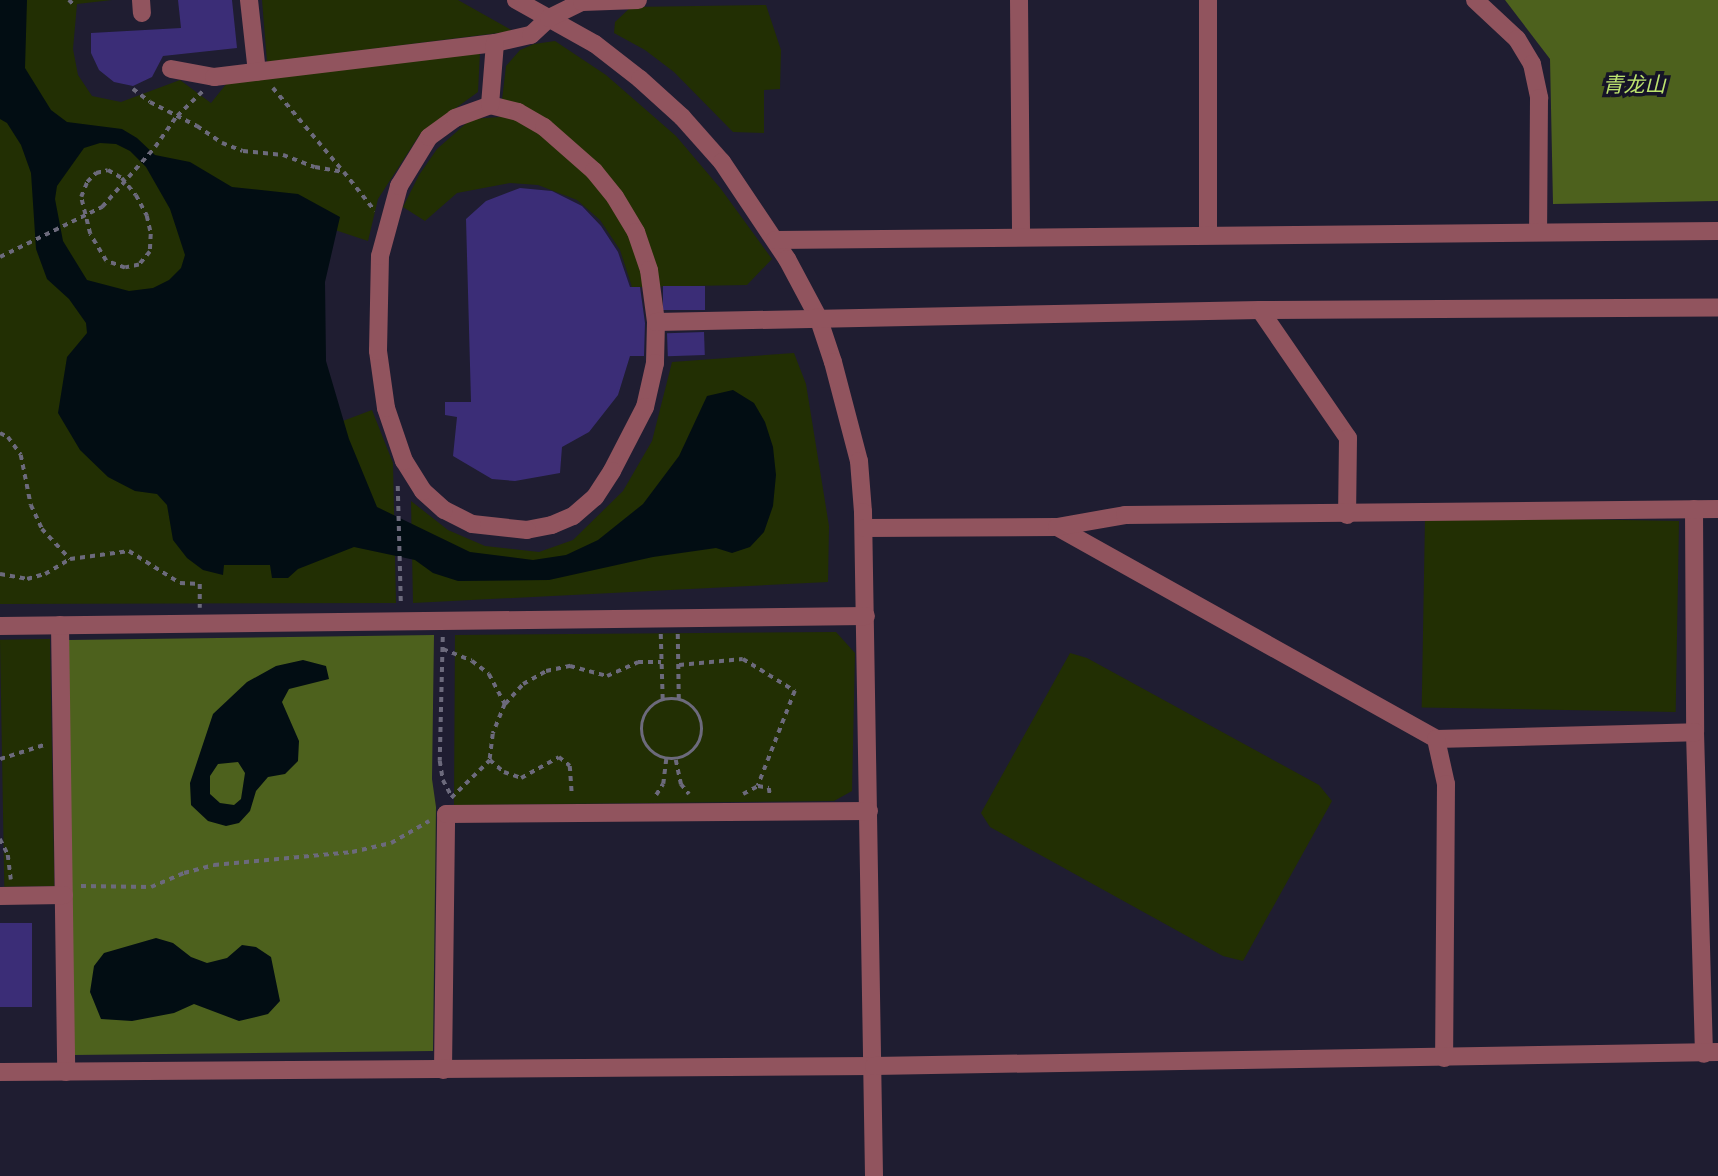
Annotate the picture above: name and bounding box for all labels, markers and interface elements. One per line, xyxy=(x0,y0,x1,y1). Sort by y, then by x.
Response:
park label: 青龙山 xyxy=(1603,71,1665,97)

